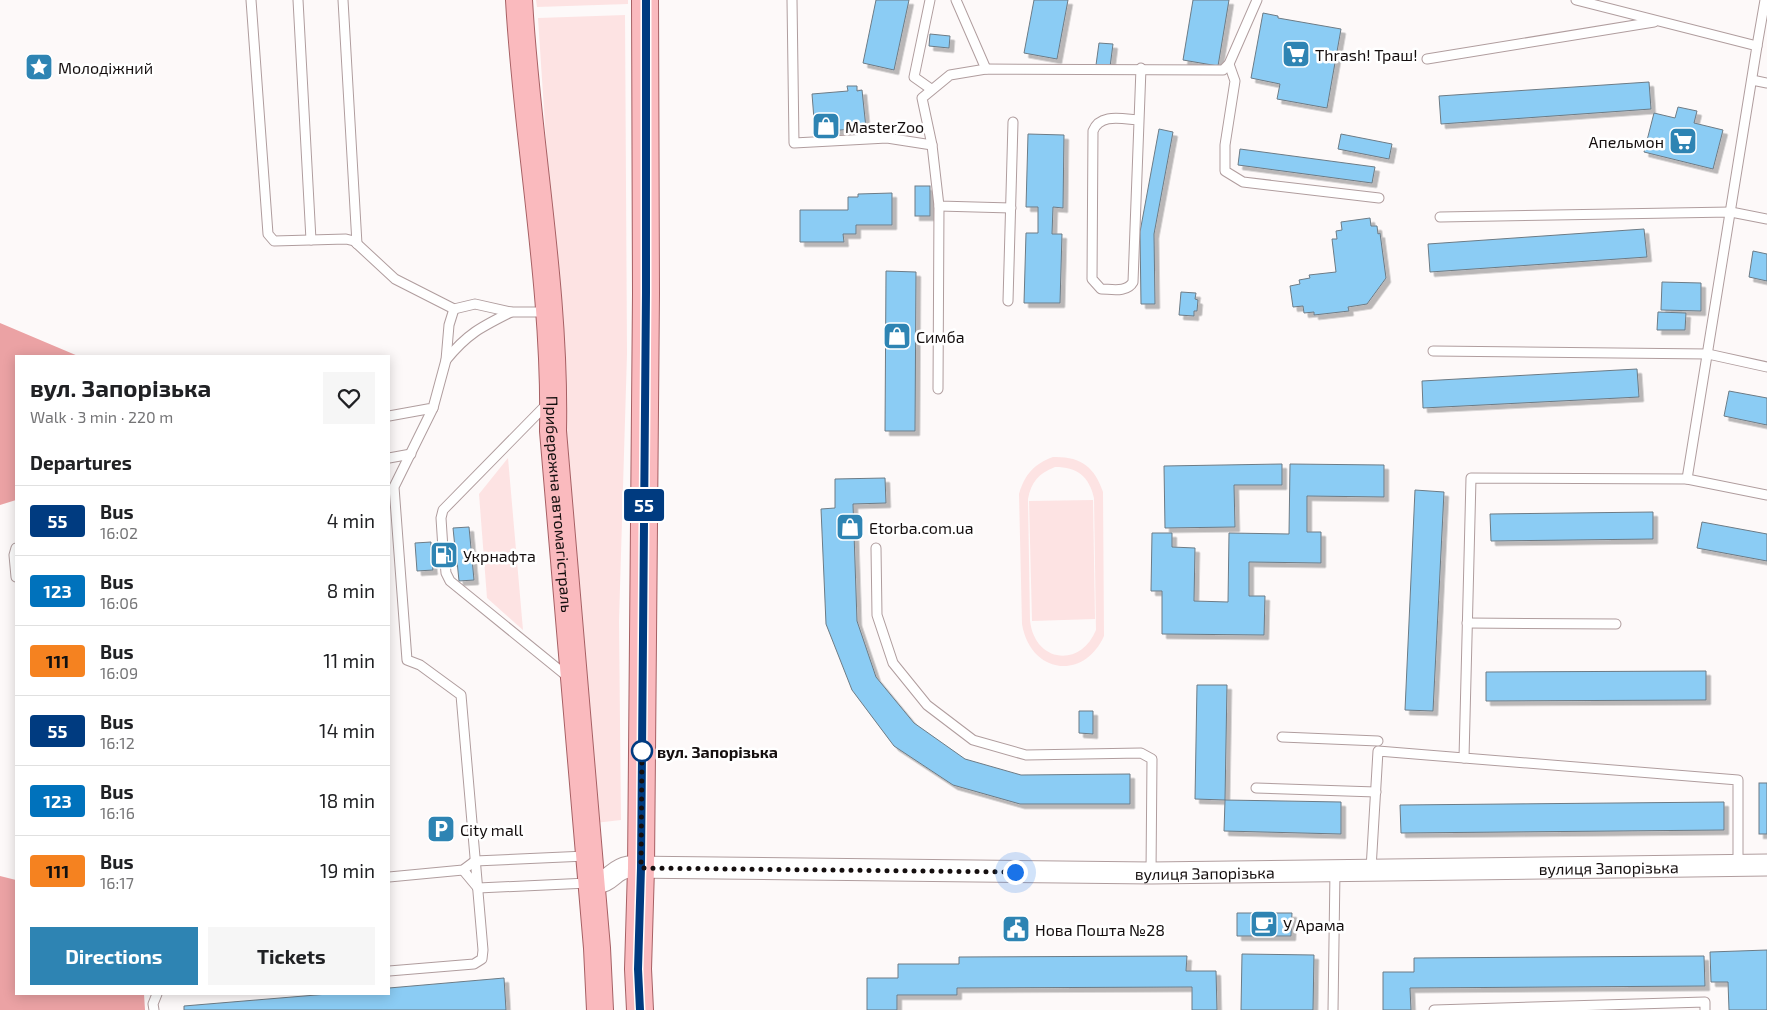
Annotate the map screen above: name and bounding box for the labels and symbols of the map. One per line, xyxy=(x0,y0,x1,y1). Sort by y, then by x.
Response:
supermarket icon: Thrash! Траш! xyxy=(1281,39,1311,69)
place label: Thrash! Траш! xyxy=(1315,45,1418,64)
place icon: Молодіжний xyxy=(24,52,54,82)
place label: Молодіжний xyxy=(58,58,153,77)
shop icon: MasterZoo xyxy=(811,111,841,141)
place label: MasterZoo xyxy=(845,117,924,136)
supermarket icon: Апельмон xyxy=(1668,126,1698,156)
place label: Апельмон xyxy=(1589,132,1664,151)
shop icon: Симба xyxy=(882,321,912,351)
place label: Симба xyxy=(916,327,965,346)
street label: Прибережна автомагістраль xyxy=(543,396,578,613)
line badge: 55 xyxy=(622,489,666,521)
shop icon: Etorba.com.ua xyxy=(835,512,865,542)
place label: Etorba.com.ua xyxy=(869,518,974,537)
fuel station icon: Укрнафта xyxy=(429,540,459,570)
place label: Укрнафта xyxy=(463,546,536,565)
marker: вул. Запорізька xyxy=(631,740,653,762)
place label: вул. Запорізька xyxy=(657,742,778,761)
parking icon: City mall xyxy=(426,814,456,844)
place label: City mall xyxy=(460,820,523,839)
street label: вулиця Запорізька xyxy=(1539,857,1679,878)
your location xyxy=(1003,860,1028,885)
street label: вулиця Запорізька xyxy=(1135,862,1275,884)
cafe icon: У Арама xyxy=(1249,909,1279,939)
public building icon: Нова Пошта №28 xyxy=(1001,914,1031,944)
place label: У Арама xyxy=(1283,915,1345,934)
place label: Нова Пошта №28 xyxy=(1035,920,1165,939)

